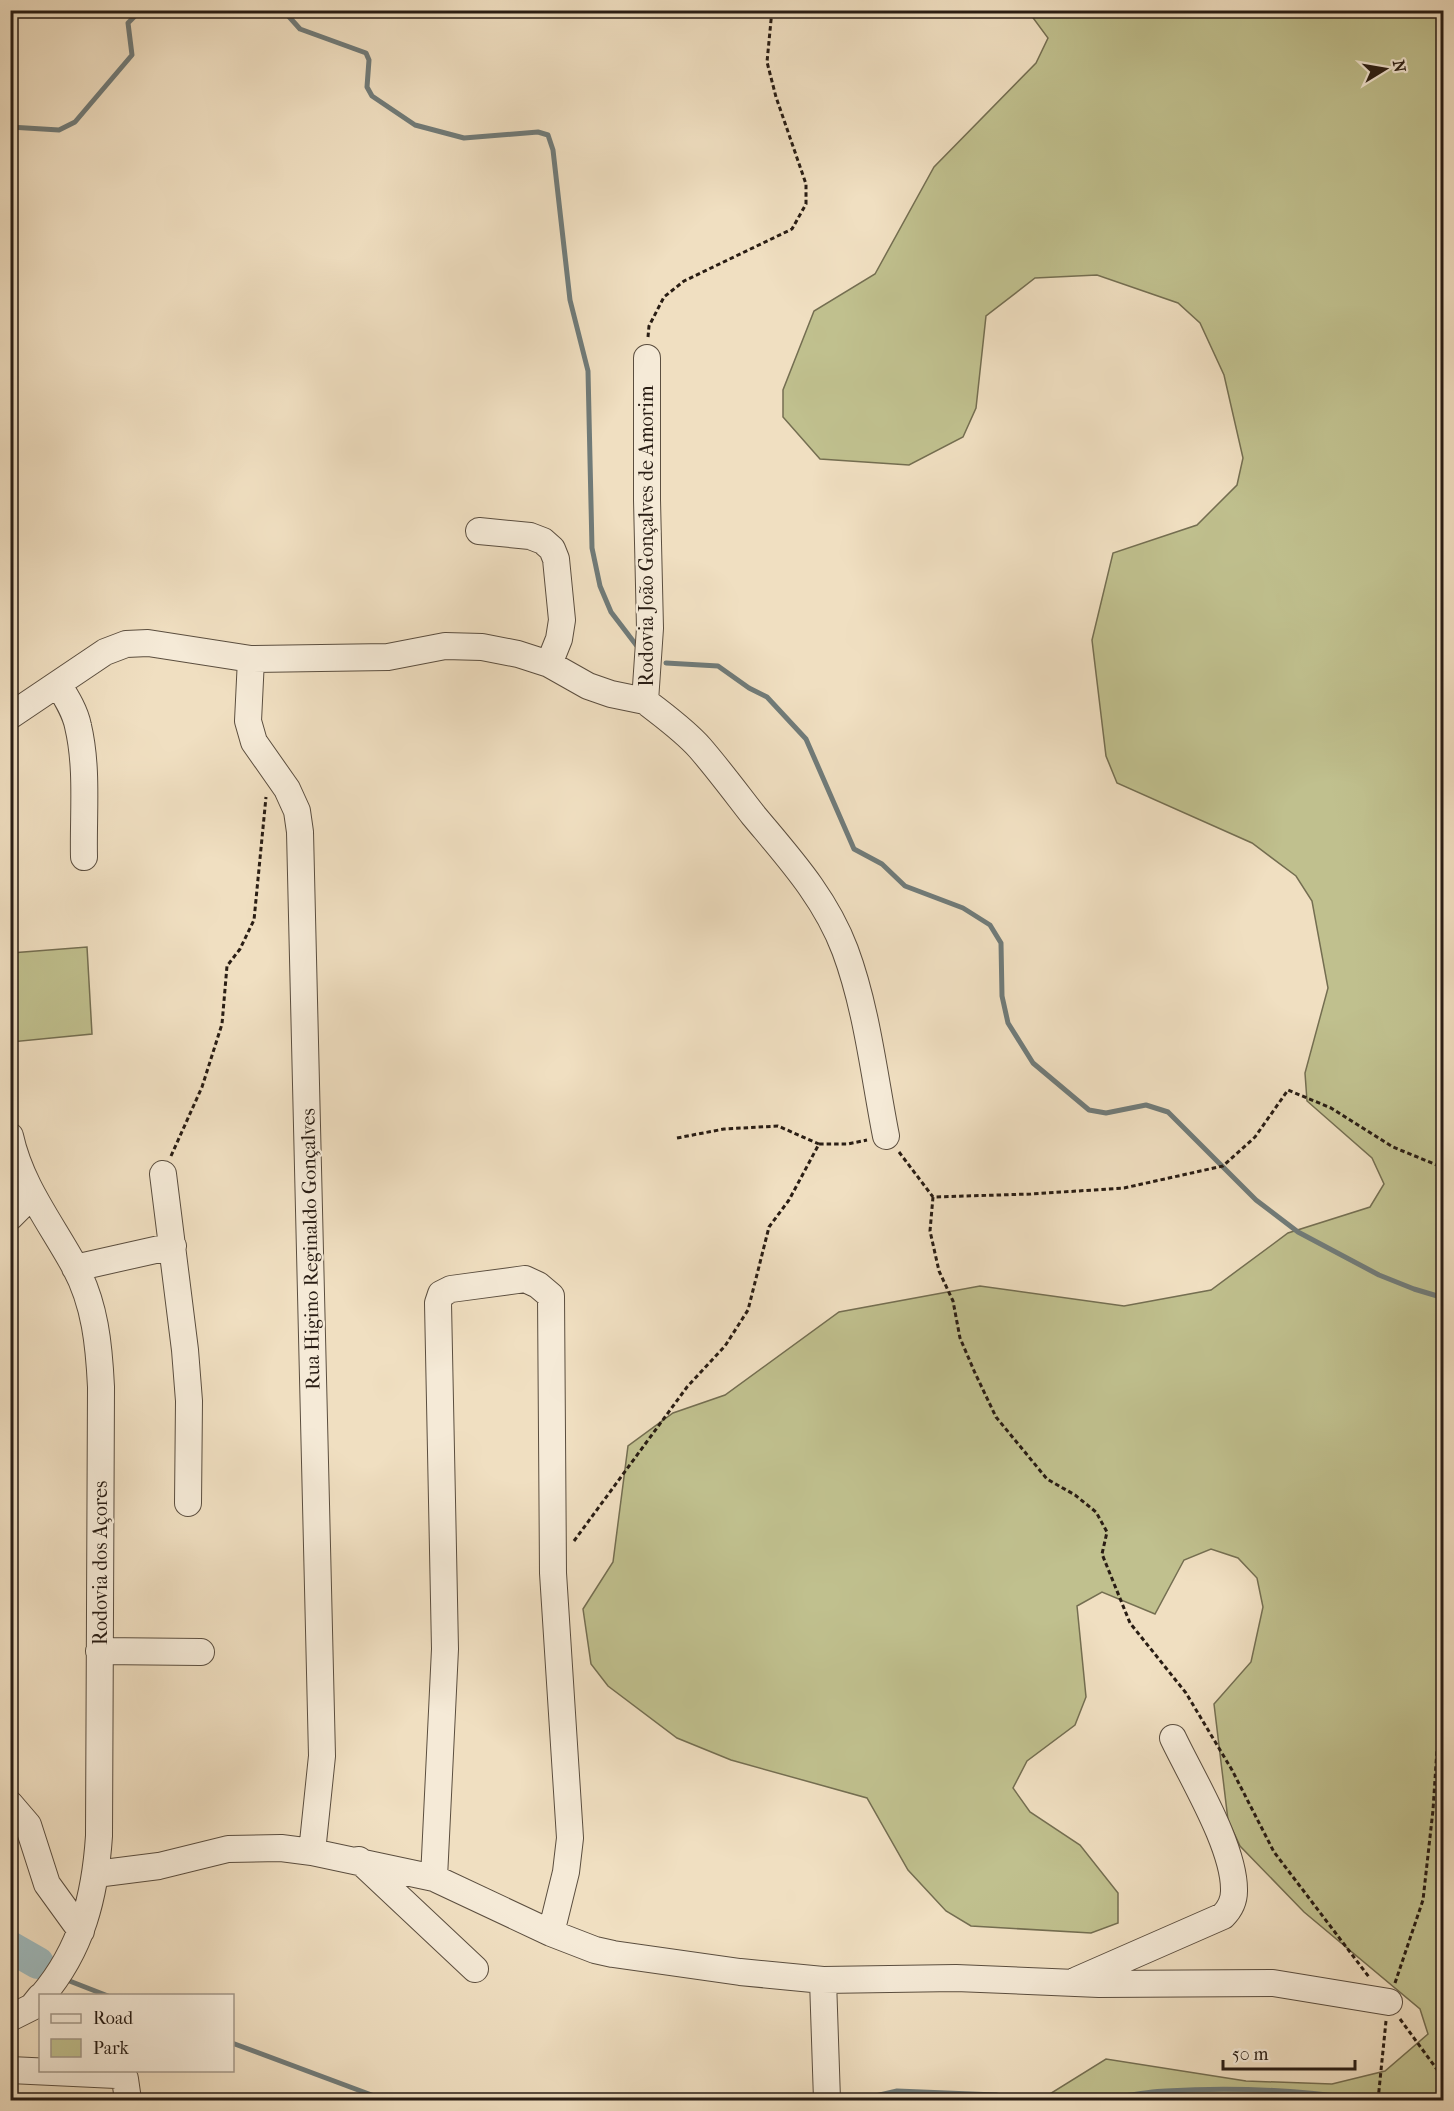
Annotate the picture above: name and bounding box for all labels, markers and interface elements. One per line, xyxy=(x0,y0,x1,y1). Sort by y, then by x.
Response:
north arrow xyxy=(1355,39,1415,99)
text: N xyxy=(1389,58,1410,75)
street label: Rodovia João Gonçalves de Amorim xyxy=(635,385,658,687)
street label: Rua Higino Reginaldo Gonçalves xyxy=(297,1108,324,1390)
street label: Rodovia dos Açores xyxy=(89,1481,112,1645)
legend xyxy=(39,1994,234,2072)
text: Road xyxy=(93,2008,133,2029)
scale bar xyxy=(1223,2033,1355,2071)
text: Park xyxy=(93,2038,130,2059)
text: 50 m xyxy=(1232,2044,1269,2065)

